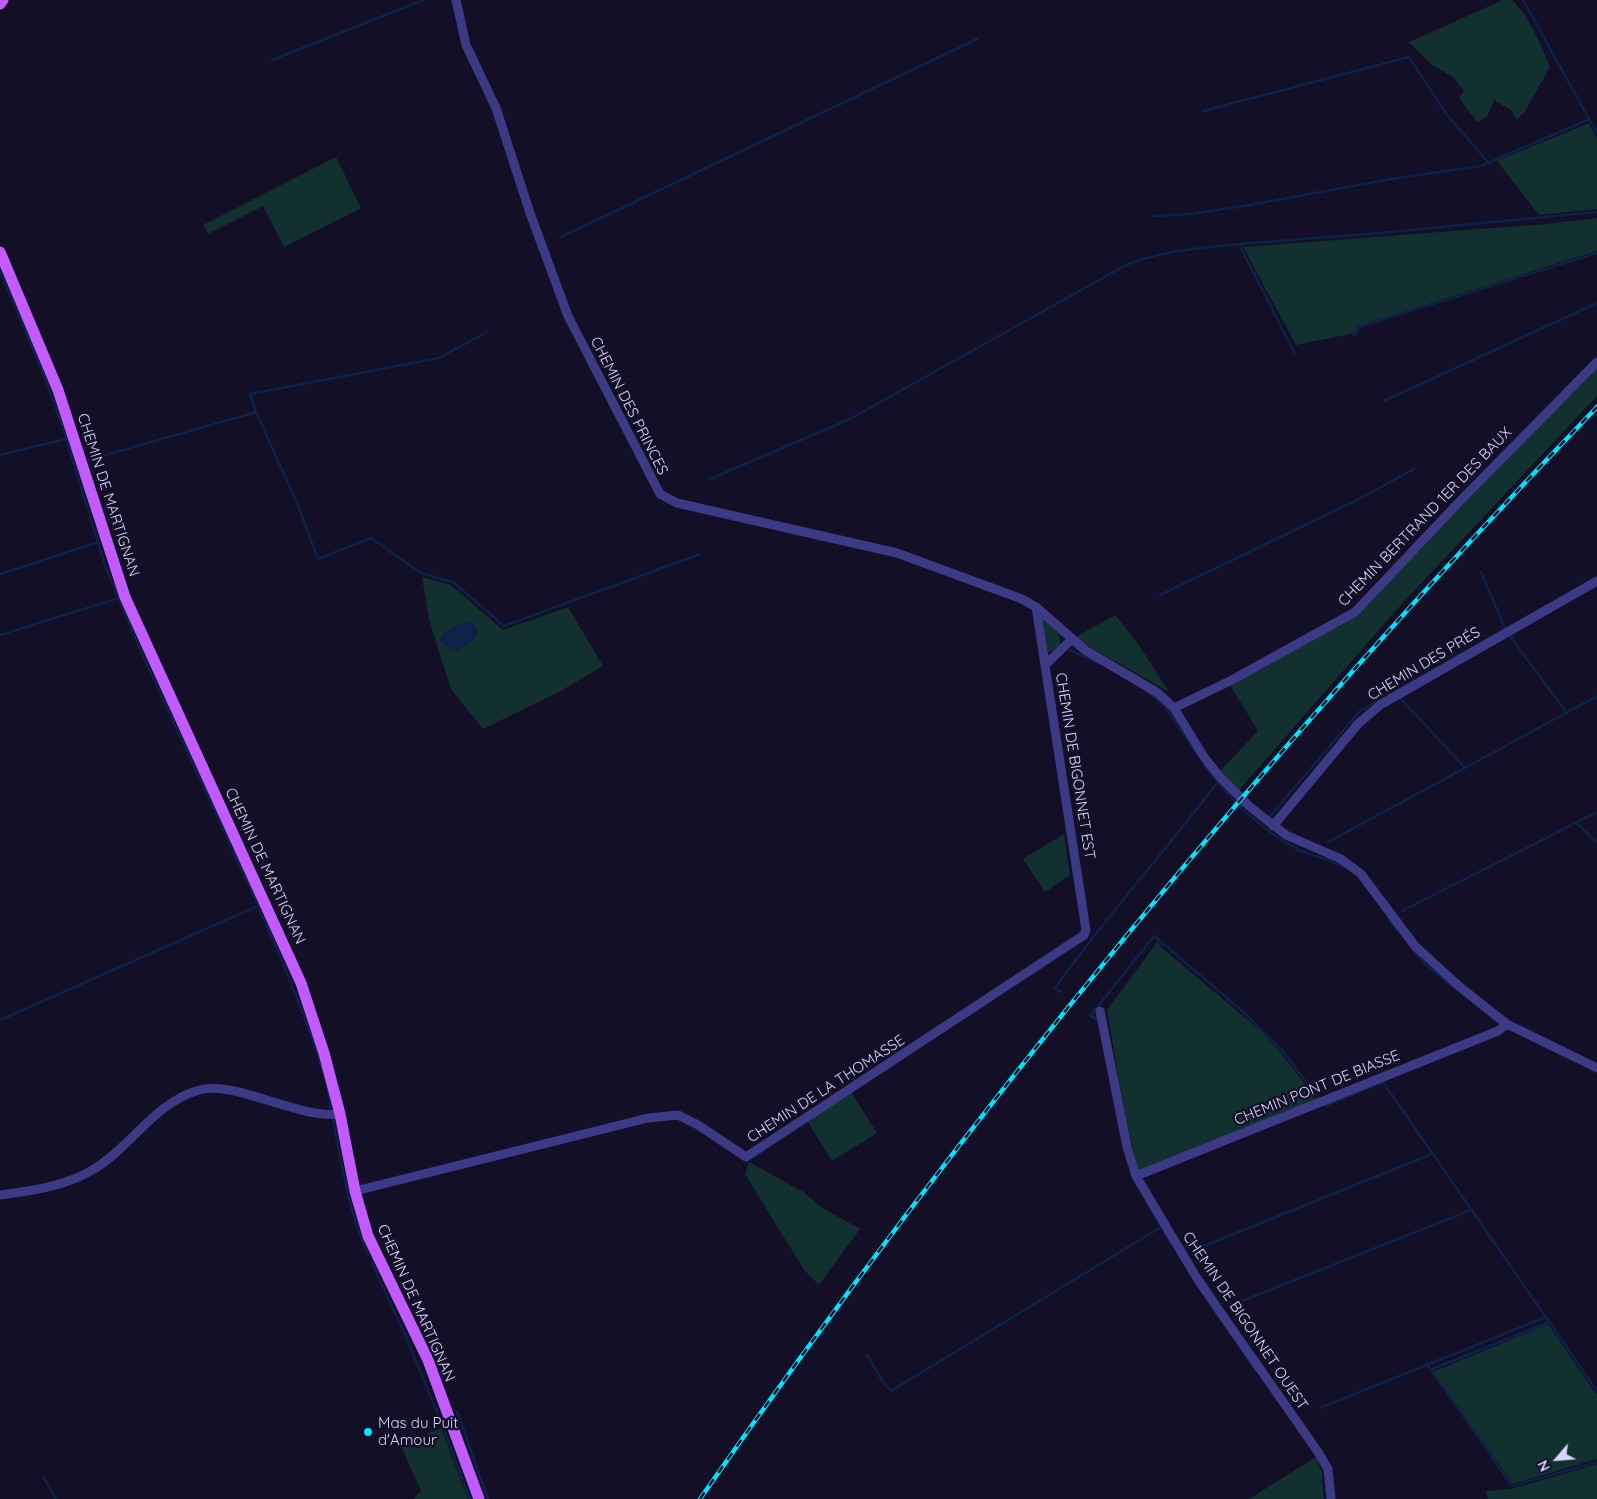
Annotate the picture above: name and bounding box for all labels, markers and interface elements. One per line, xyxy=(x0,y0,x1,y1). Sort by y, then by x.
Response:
street label: CHEMIN DES PRINCES xyxy=(586,334,672,478)
street label: CHEMIN DE MARTIGNAN xyxy=(73,411,143,579)
street label: CHEMIN BERTRAND 1ER DES BAUX xyxy=(1334,424,1516,610)
street label: CHEMIN DES PRÉS xyxy=(1364,623,1484,705)
street label: CHEMIN DE BIGONNET EST xyxy=(1051,671,1099,861)
street label: CHEMIN DE MARTIGNAN xyxy=(221,785,309,947)
street label: CHEMIN DE LA THOMASSE xyxy=(744,1031,908,1147)
street label: CHEMIN PONT DE BIASSE xyxy=(1232,1047,1402,1129)
street label: CHEMIN DE MARTIGNAN xyxy=(373,1222,459,1384)
street label: CHEMIN DE BIGONNET OUEST xyxy=(1179,1229,1311,1413)
place label: Mas du Puit d'Amour xyxy=(378,1414,458,1449)
marker: Mas du Puit d'Amour xyxy=(362,1426,374,1438)
north arrow xyxy=(1532,1434,1582,1484)
text: N xyxy=(1533,1457,1554,1474)

